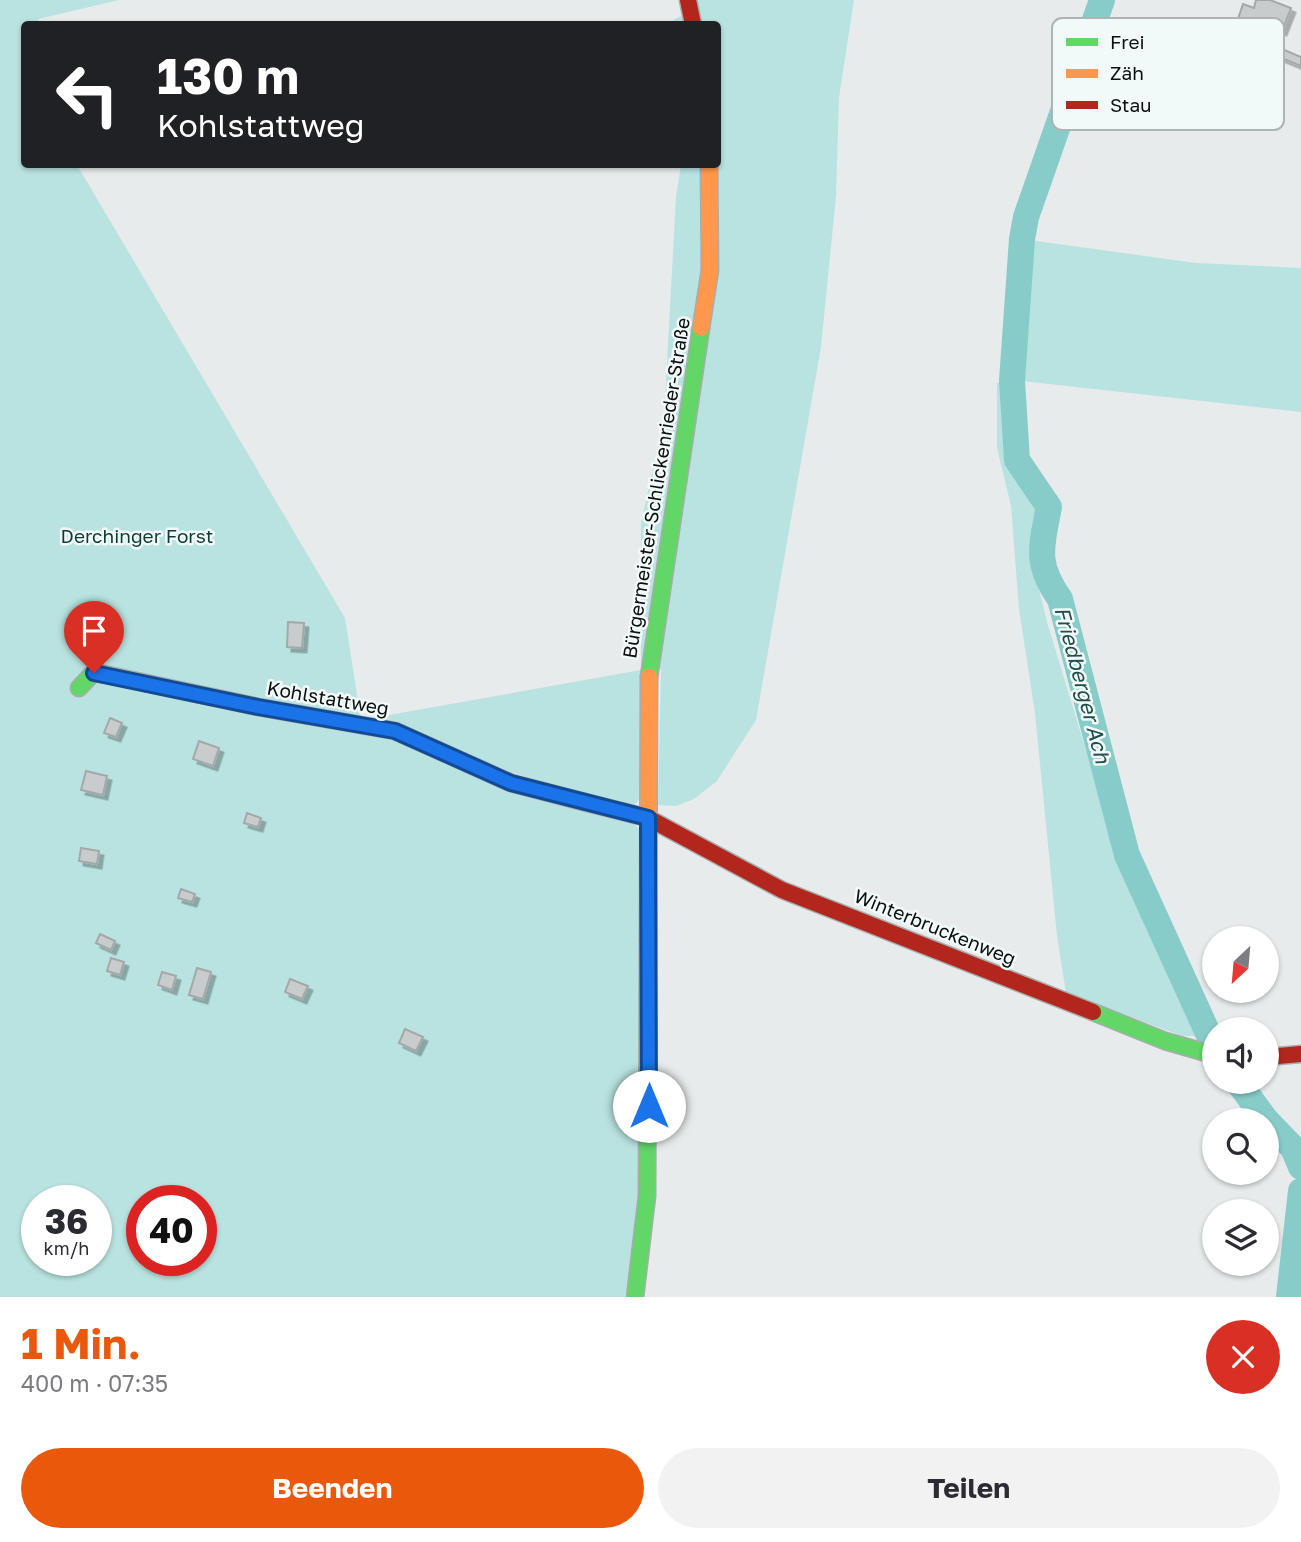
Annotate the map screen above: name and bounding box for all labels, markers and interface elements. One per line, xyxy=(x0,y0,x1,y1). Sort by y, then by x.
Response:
legend xyxy=(1052,18,1284,130)
text: Frei xyxy=(1110,30,1145,53)
text: 130 m xyxy=(157,46,299,105)
icon: left xyxy=(42,49,133,140)
text: Zäh xyxy=(1110,61,1144,84)
text: Stau xyxy=(1110,93,1152,116)
text: Kohlstattweg xyxy=(157,106,365,144)
street label: Bürgermeister-Schlickenrieder-Straße xyxy=(617,316,694,660)
park label: Derchinger Forst xyxy=(61,524,213,547)
pin xyxy=(64,601,124,673)
water label: Friedberger Ach xyxy=(1050,603,1117,767)
icon: arrive xyxy=(75,612,113,650)
street label: Kohlstattweg xyxy=(265,675,391,720)
street label: Winterbruckenweg xyxy=(851,884,1020,970)
north arrow xyxy=(1202,926,1279,1003)
map controls xyxy=(1202,926,1279,1276)
button: sound xyxy=(1202,1017,1279,1094)
position arrow xyxy=(612,1069,686,1143)
button: search xyxy=(1202,1108,1279,1185)
speed limit sign: 40 xyxy=(126,1185,217,1276)
button: layers xyxy=(1202,1199,1279,1276)
text: 36 xyxy=(45,1200,88,1242)
text: km/h xyxy=(44,1237,89,1259)
text: 1 Min. xyxy=(21,1318,141,1368)
button: close xyxy=(1206,1320,1280,1394)
text: 400 m · 07:35 xyxy=(21,1369,168,1397)
button: Beenden xyxy=(21,1448,644,1528)
button: Teilen xyxy=(658,1448,1280,1528)

